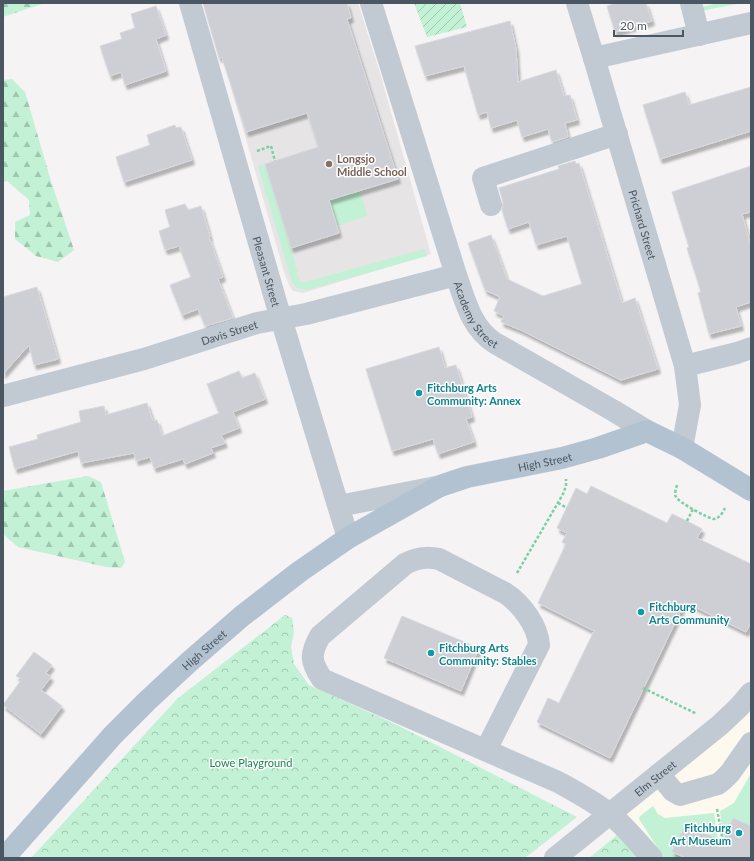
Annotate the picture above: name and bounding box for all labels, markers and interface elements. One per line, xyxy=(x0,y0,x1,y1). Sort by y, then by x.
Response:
scale bar xyxy=(614,12,683,38)
text: 20 m xyxy=(620,18,647,33)
place label: Longsjo Middle School xyxy=(337,152,407,178)
marker: Longsjo Middle School xyxy=(324,159,334,169)
street label: Prichard Street xyxy=(627,188,660,261)
street label: Pleasant Street xyxy=(251,234,283,308)
street label: Academy Street xyxy=(452,279,501,350)
street label: Davis Street xyxy=(199,317,259,347)
place label: Fitchburg Arts Community: Annex xyxy=(427,381,521,407)
marker: Fitchburg Arts Community: Annex xyxy=(414,388,424,398)
street label: High Street xyxy=(517,449,573,473)
place label: Fitchburg Arts Community xyxy=(648,600,730,626)
marker: Fitchburg Arts Community xyxy=(636,607,646,617)
street label: High Street xyxy=(179,627,228,672)
place label: Fitchburg Arts Community: Stables xyxy=(439,641,537,667)
marker: Fitchburg Arts Community: Stables xyxy=(426,648,436,658)
park label: Lowe Playground xyxy=(210,756,292,769)
street label: Elm Street xyxy=(631,757,678,798)
place label: Fitchburg Art Museum xyxy=(669,821,731,847)
marker: Fitchburg Art Museum xyxy=(734,828,744,838)

